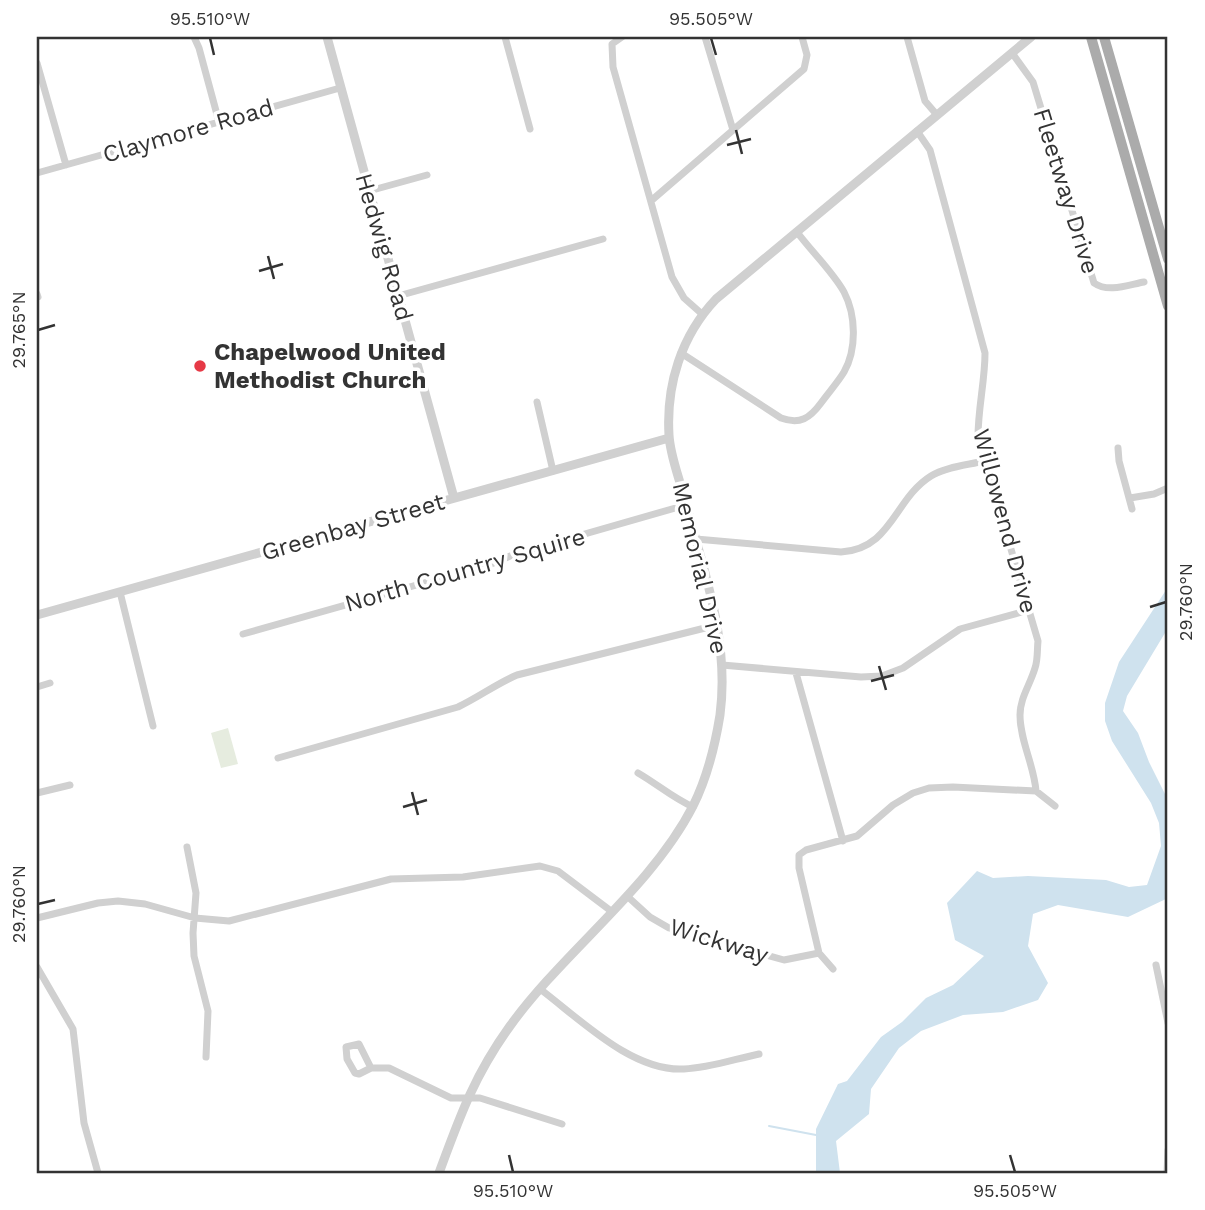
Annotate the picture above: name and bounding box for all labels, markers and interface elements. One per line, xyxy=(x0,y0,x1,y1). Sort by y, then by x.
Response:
text: 95.510°W xyxy=(170,8,250,29)
text: 95.505°W xyxy=(669,8,753,29)
street label: Claymore Road xyxy=(99,93,277,169)
street label: Fleetway Drive xyxy=(1028,105,1104,277)
street label: Hedwig Road xyxy=(350,170,418,324)
text: 29.765°N xyxy=(8,291,29,369)
place label: Chapelwood United Methodist Church xyxy=(214,338,446,394)
marker: Chapelwood United Methodist Church xyxy=(192,358,208,374)
street label: Willowend Drive xyxy=(967,426,1043,616)
street label: Memorial Drive xyxy=(667,479,733,657)
street label: Greenbay Street xyxy=(258,487,448,567)
street label: North Country Squire xyxy=(341,522,589,618)
text: 29.760°N xyxy=(1175,563,1196,641)
text: 29.760°N xyxy=(8,865,29,943)
street label: Wickway xyxy=(666,913,772,969)
text: 95.510°W xyxy=(473,1180,553,1201)
text: 95.505°W xyxy=(973,1180,1057,1201)

